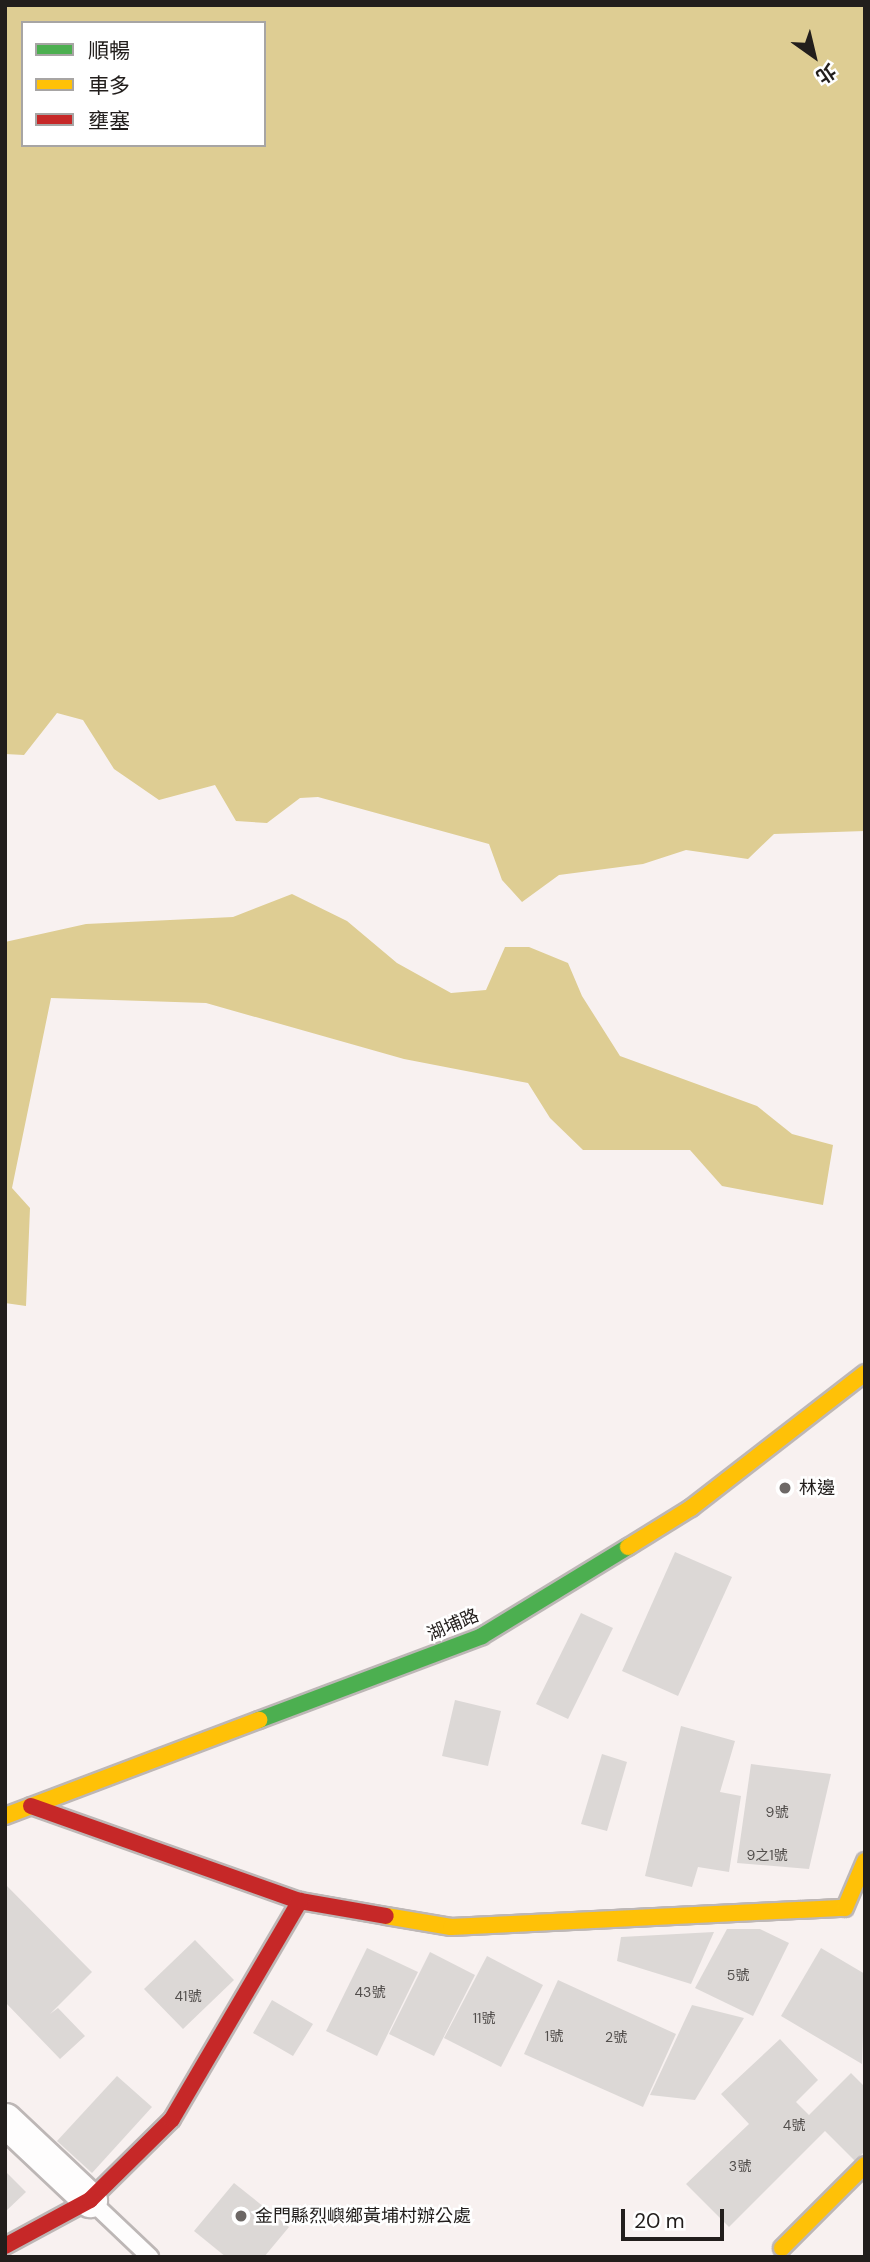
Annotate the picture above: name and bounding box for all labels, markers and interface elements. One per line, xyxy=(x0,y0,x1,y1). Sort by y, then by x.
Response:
legend xyxy=(21,21,266,147)
north arrow xyxy=(779,21,849,91)
text: 順暢 xyxy=(88,37,130,65)
text: 北 xyxy=(811,58,841,89)
text: 車多 xyxy=(88,72,130,100)
text: 壅塞 xyxy=(88,107,130,135)
place label: 林邊 xyxy=(799,1477,835,1499)
marker: 林邊 xyxy=(777,1480,793,1496)
street label: 湖埔路 xyxy=(424,1605,482,1645)
house number: 9號 xyxy=(766,1804,788,1820)
house number: 9之1號 xyxy=(746,1847,788,1863)
house number: 5號 xyxy=(727,1967,749,1983)
house number: 43號 xyxy=(355,1984,385,2000)
house number: 41號 xyxy=(175,1988,201,2004)
house number: 11號 xyxy=(473,2010,495,2026)
house number: 1號 xyxy=(545,2028,563,2044)
house number: 2號 xyxy=(605,2029,627,2045)
house number: 4號 xyxy=(783,2117,805,2133)
house number: 3號 xyxy=(729,2158,751,2174)
scale bar xyxy=(625,2196,728,2240)
place label: 金門縣烈嶼鄉黃埔村辦公處 xyxy=(255,2205,471,2227)
text: 20 m xyxy=(634,2207,685,2235)
marker: 金門縣烈嶼鄉黃埔村辦公處 xyxy=(233,2208,249,2224)

